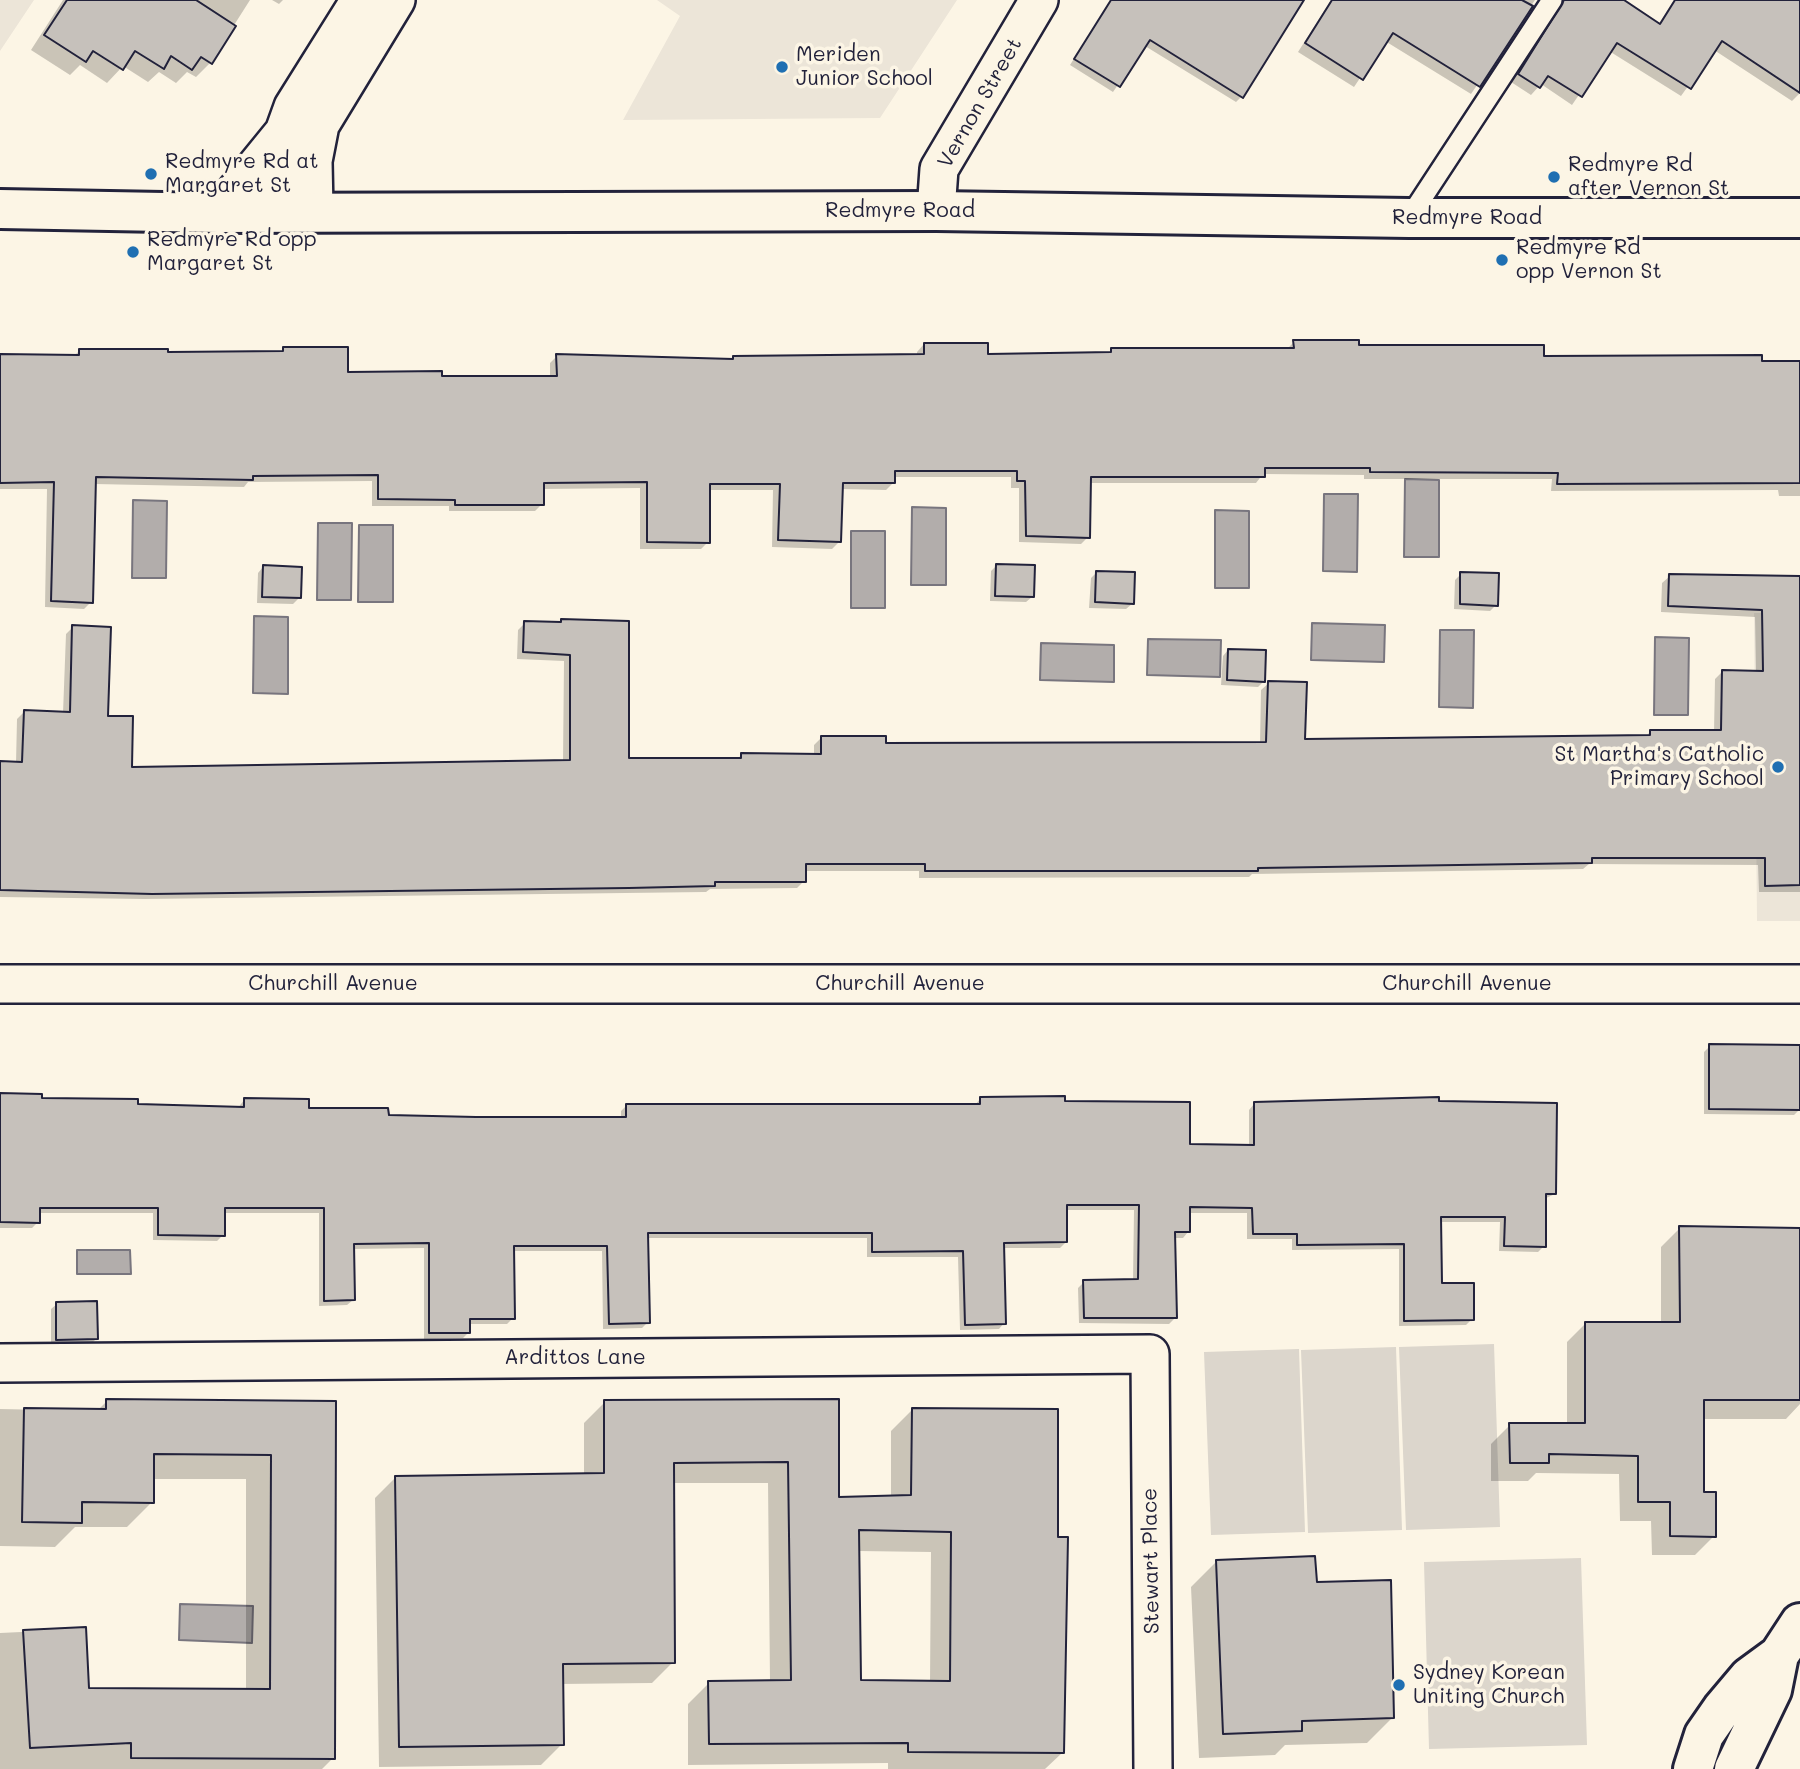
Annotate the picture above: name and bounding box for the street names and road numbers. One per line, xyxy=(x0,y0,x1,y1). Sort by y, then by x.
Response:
street label: Vernon Street xyxy=(933,33,1027,173)
street label: Redmyre Road xyxy=(825,198,975,224)
street label: Redmyre Road xyxy=(1392,205,1542,231)
street label: Churchill Avenue xyxy=(248,971,418,997)
street label: Churchill Avenue xyxy=(815,971,985,997)
street label: Churchill Avenue xyxy=(1382,971,1552,997)
street label: Ardittos Lane xyxy=(504,1345,646,1371)
street label: Stewart Place xyxy=(1137,1488,1165,1634)

